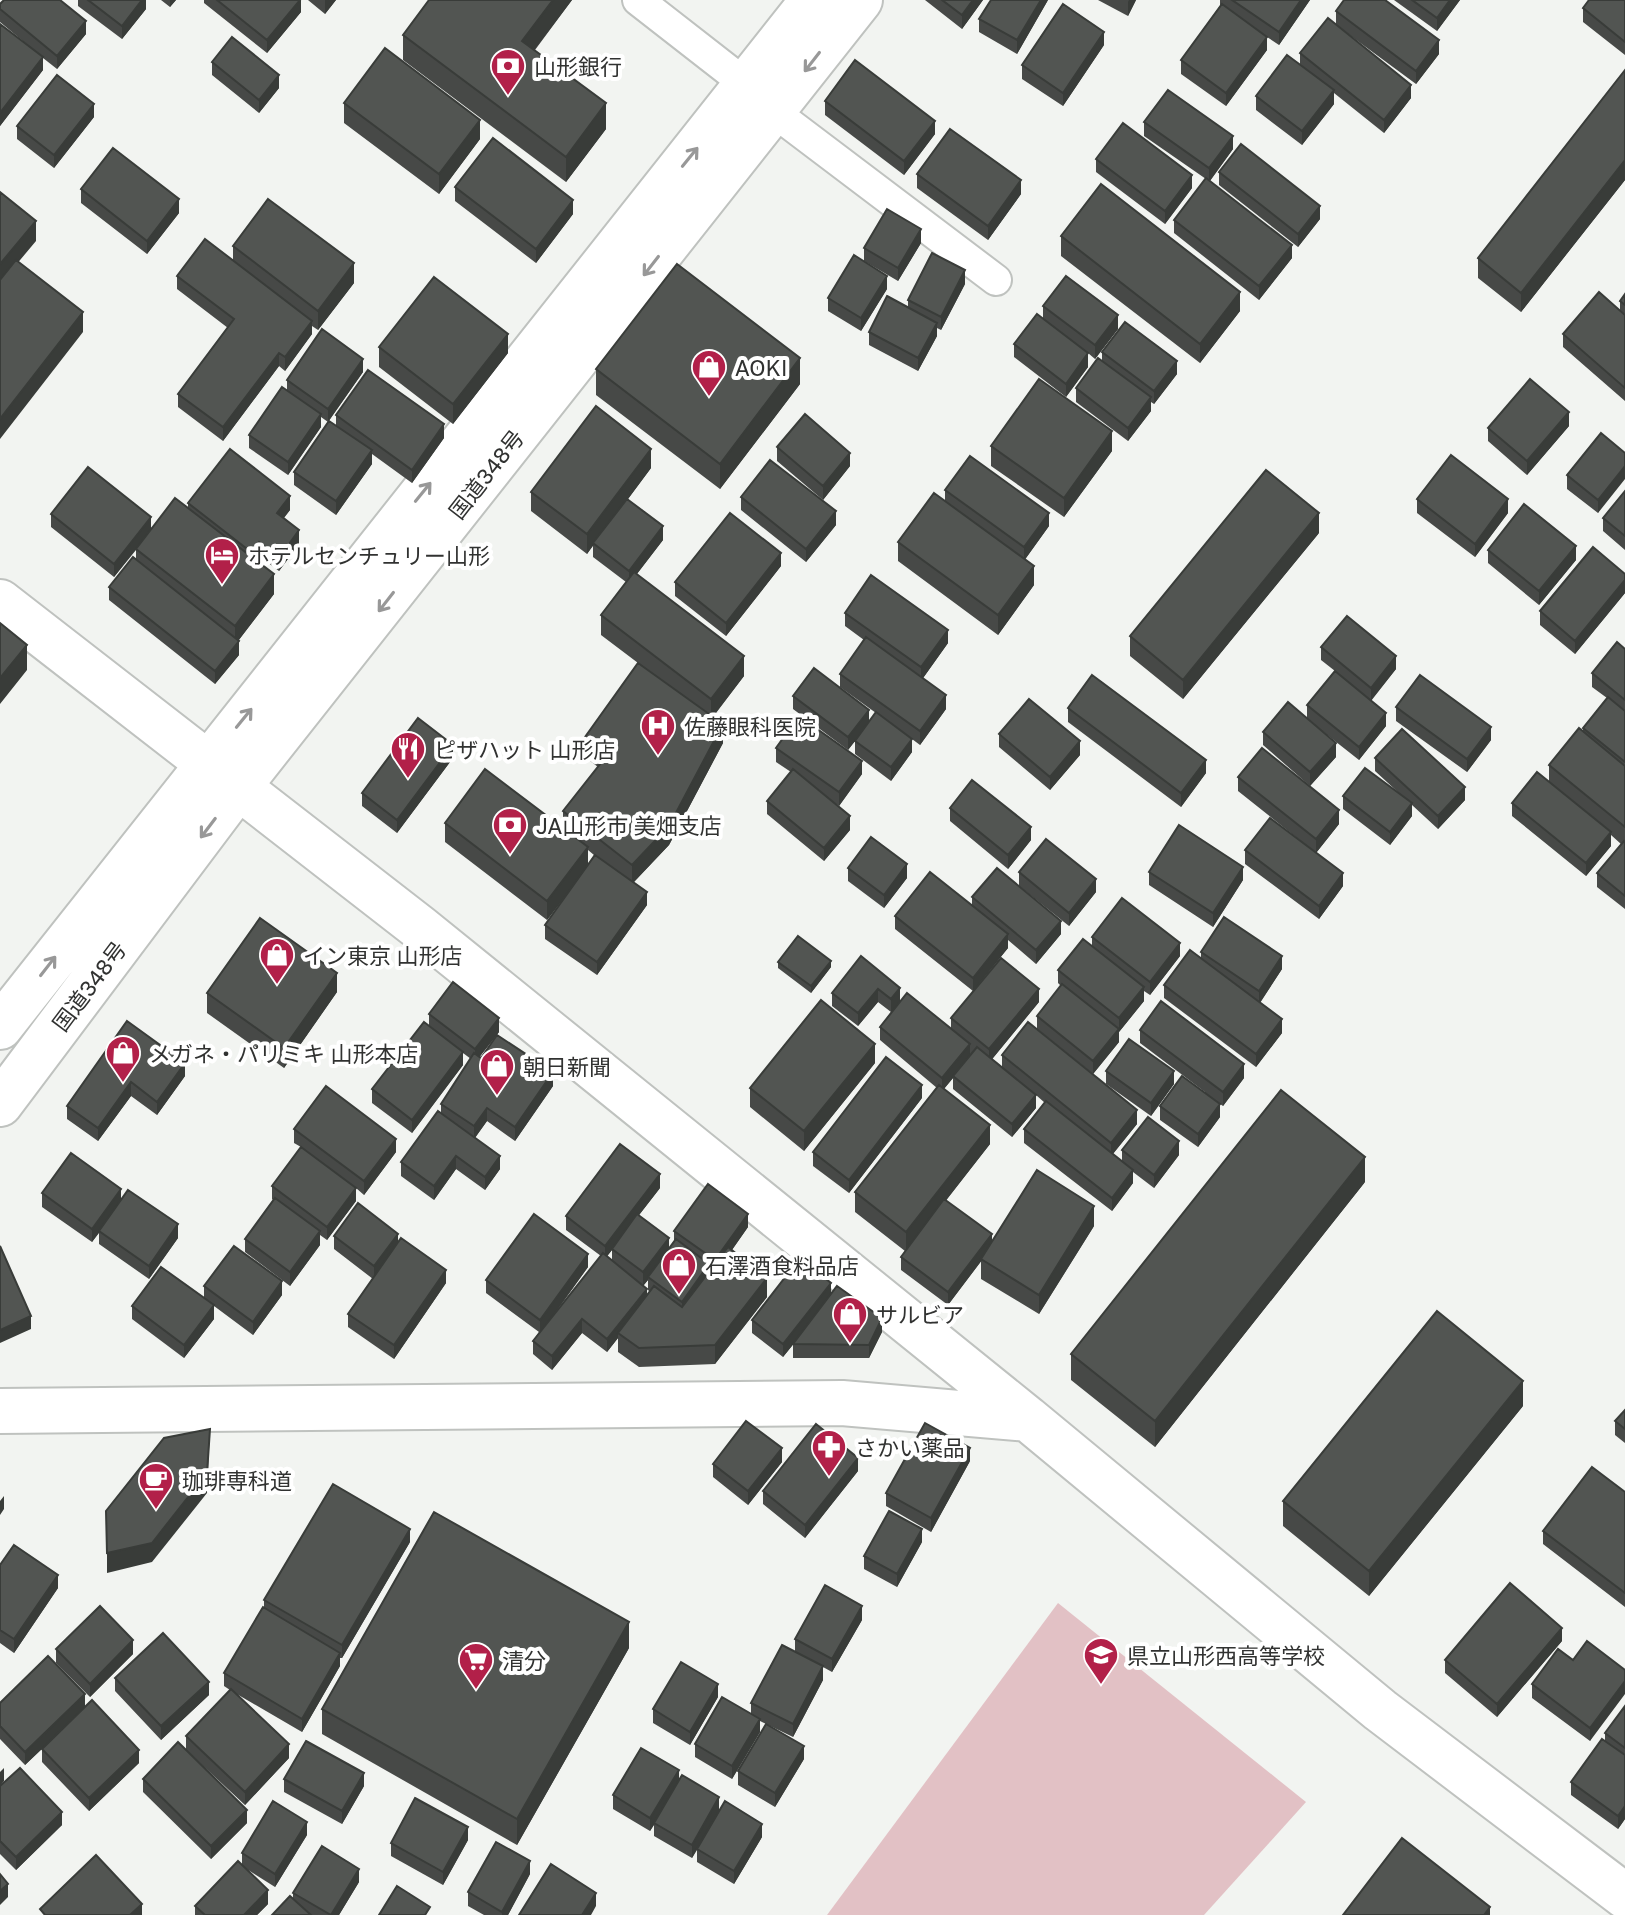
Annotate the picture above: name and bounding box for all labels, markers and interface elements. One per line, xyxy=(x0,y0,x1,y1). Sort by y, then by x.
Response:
bank icon: 山形銀行 xyxy=(489,47,527,97)
one-way arrow xyxy=(804,51,821,72)
place label: 山形銀行 xyxy=(534,53,622,80)
one-way arrow xyxy=(681,147,698,168)
one-way arrow xyxy=(643,255,660,276)
shop icon: AOKI xyxy=(690,348,728,398)
place label: AOKI xyxy=(735,354,788,381)
street label: 国道348号 xyxy=(443,424,529,524)
one-way arrow xyxy=(414,482,432,503)
hotel icon: ホテルセンチュリー山形 xyxy=(203,536,241,586)
place label: ホテルセンチュリー山形 xyxy=(248,542,490,569)
one-way arrow xyxy=(377,591,395,612)
hospital icon: 佐藤眼科医院 xyxy=(639,707,677,757)
one-way arrow xyxy=(235,708,252,729)
place label: 佐藤眼科医院 xyxy=(684,713,816,740)
restaurant icon: ピザハット 山形店 xyxy=(389,730,427,780)
place label: ピザハット 山形店 xyxy=(434,736,616,763)
bank icon: JA山形市 美畑支店 xyxy=(491,806,529,856)
place label: JA山形市 美畑支店 xyxy=(536,812,722,839)
one-way arrow xyxy=(199,817,216,838)
street label: 国道348号 xyxy=(46,936,132,1036)
shop icon: イン東京 山形店 xyxy=(258,936,296,986)
place label: イン東京 山形店 xyxy=(303,942,463,969)
one-way arrow xyxy=(40,956,57,977)
shop icon: メガネ・パリミキ 山形本店 xyxy=(104,1034,142,1084)
place label: メガネ・パリミキ 山形本店 xyxy=(149,1040,419,1067)
shop icon: 朝日新聞 xyxy=(478,1047,516,1097)
place label: 朝日新聞 xyxy=(523,1053,611,1080)
shop icon: 石澤酒食料品店 xyxy=(660,1246,698,1296)
place label: 石澤酒食料品店 xyxy=(705,1252,859,1279)
shop icon: サルビア xyxy=(831,1295,869,1345)
place label: サルビア xyxy=(876,1301,964,1328)
pharmacy icon: さかい薬品 xyxy=(810,1428,848,1478)
place label: さかい薬品 xyxy=(855,1434,965,1461)
cafe icon: 珈琲専科道 xyxy=(137,1461,175,1511)
place label: 珈琲専科道 xyxy=(182,1467,292,1494)
school or university icon: 県立山形西高等学校 xyxy=(1082,1636,1120,1686)
supermarket icon: 清分 xyxy=(457,1641,495,1691)
place label: 県立山形西高等学校 xyxy=(1127,1642,1325,1669)
place label: 清分 xyxy=(502,1647,546,1674)

